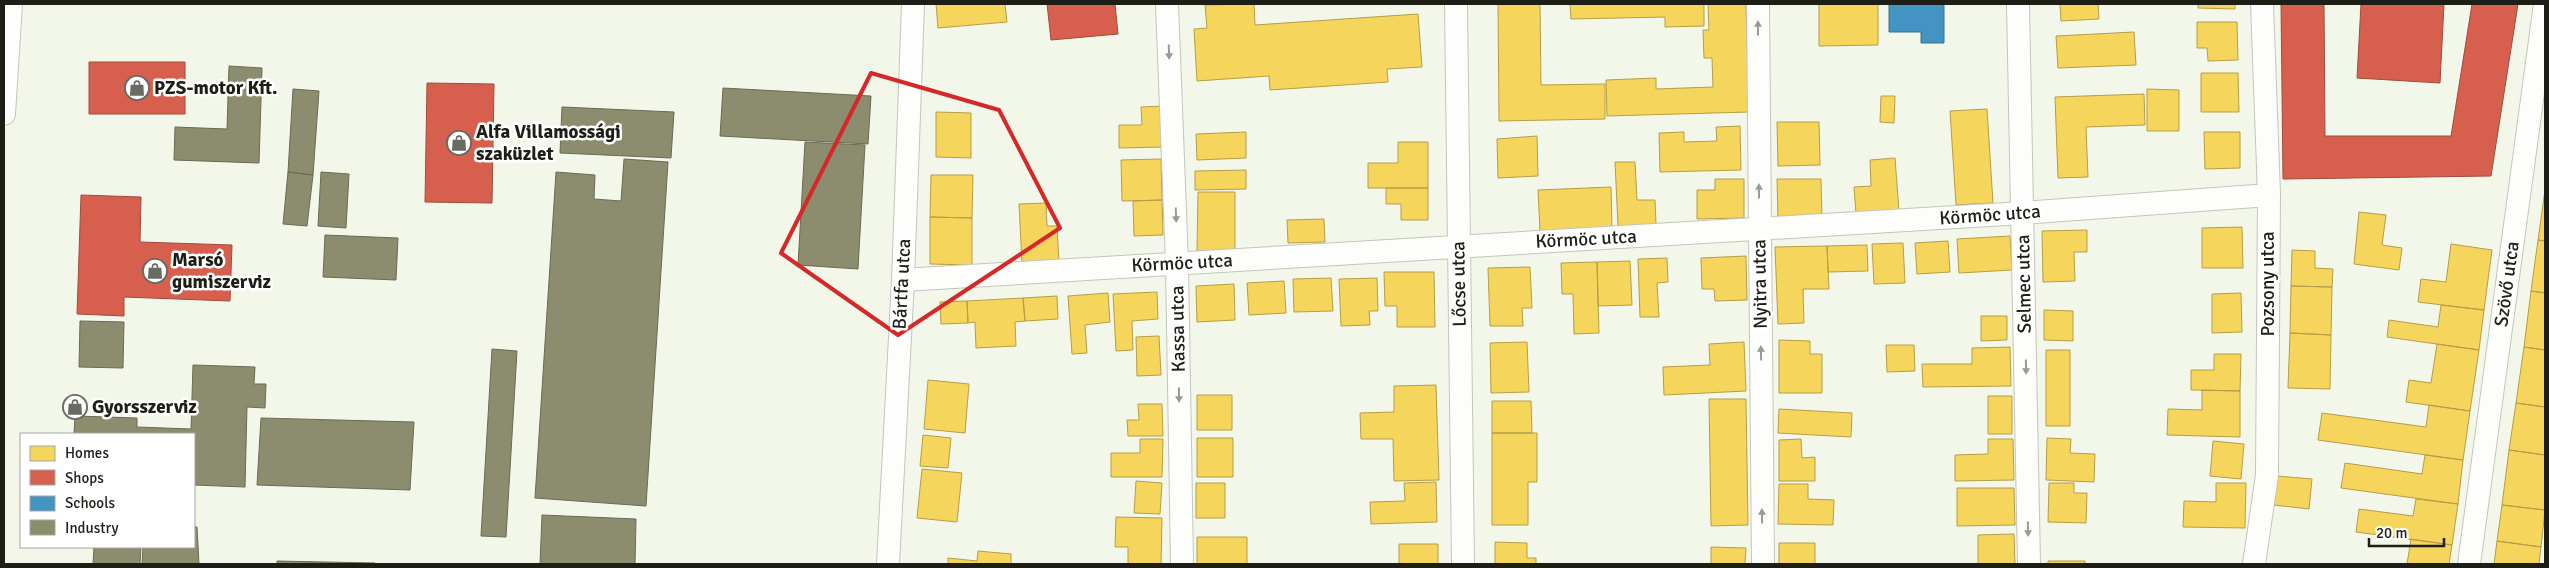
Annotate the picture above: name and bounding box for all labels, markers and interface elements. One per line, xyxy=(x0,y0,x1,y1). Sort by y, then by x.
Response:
one-way arrow xyxy=(1754,20,1762,36)
one-way arrow xyxy=(1166,45,1174,61)
shop icon: PZS-motor Kft. xyxy=(124,75,150,101)
place label: PZS-motor Kft. xyxy=(154,76,278,100)
place label: Alfa Villamossági szaküzlet xyxy=(476,120,621,166)
shop icon: Alfa Villamossági szaküzlet xyxy=(446,130,472,156)
one-way arrow xyxy=(1755,182,1763,198)
street label: Körmöc utca xyxy=(1939,199,2041,231)
one-way arrow xyxy=(1172,207,1180,223)
street label: Körmöc utca xyxy=(1535,224,1637,254)
street label: Pozsony utca xyxy=(2256,231,2280,337)
street label: Selmec utca xyxy=(2011,234,2037,334)
street label: Bártfa utca xyxy=(888,238,916,330)
street label: Nyitra utca xyxy=(1747,239,1773,329)
street label: Szövő utca xyxy=(2489,240,2525,328)
street label: Lőcse utca xyxy=(1446,241,1472,327)
place label: Marsó gumiszerviz xyxy=(172,248,271,294)
street label: Körmöc utca xyxy=(1131,248,1233,278)
shop icon: Marsó gumiszerviz xyxy=(142,258,168,284)
street label: Kassa utca xyxy=(1165,285,1191,373)
one-way arrow xyxy=(1756,345,1764,361)
one-way arrow xyxy=(2022,359,2030,375)
one-way arrow xyxy=(1175,387,1183,403)
shop icon: Gyorsszerviz xyxy=(62,394,88,420)
place label: Gyorsszerviz xyxy=(92,395,197,419)
legend xyxy=(20,433,195,548)
text: Homes xyxy=(65,444,109,462)
text: Shops xyxy=(65,469,104,487)
text: Schools xyxy=(65,494,116,512)
one-way arrow xyxy=(1758,507,1766,523)
scale bar xyxy=(2369,516,2444,548)
text: Industry xyxy=(65,519,118,537)
one-way arrow xyxy=(2025,521,2033,537)
text: 20 m xyxy=(2376,524,2407,542)

